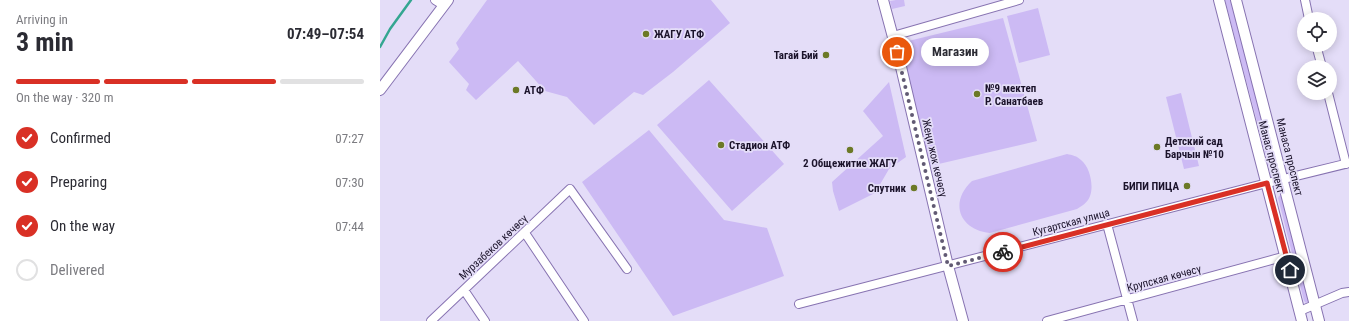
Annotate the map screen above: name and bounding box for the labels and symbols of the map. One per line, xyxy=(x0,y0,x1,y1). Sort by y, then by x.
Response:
place label: ЖАГУ АТФ xyxy=(654,28,704,41)
marker: ЖАГУ АТФ xyxy=(641,29,651,39)
pin xyxy=(880,35,914,69)
callout: Магазин xyxy=(921,38,989,66)
place label: Тагай Бий xyxy=(774,49,818,62)
marker: Тагай Бий xyxy=(821,50,831,60)
place label: №9 мектеп Р. Санатбаев xyxy=(985,82,1044,108)
place label: АТФ xyxy=(524,84,544,97)
marker: АТФ xyxy=(511,85,521,95)
marker: №9 мектеп Р. Санатбаев xyxy=(972,89,982,99)
street label: Манаса проспект xyxy=(1274,117,1306,198)
street label: Жеңи жок көчөсү xyxy=(919,118,950,199)
street label: Манас проспект xyxy=(1256,120,1288,195)
place label: Детский сад Барчын №10 xyxy=(1165,135,1224,161)
place label: Стадион АТФ xyxy=(729,139,790,152)
marker: Стадион АТФ xyxy=(716,140,726,150)
marker: Детский сад Барчын №10 xyxy=(1152,142,1162,152)
marker: 2 Общежитие ЖАГУ xyxy=(845,145,855,155)
place label: 2 Общежитие ЖАГУ xyxy=(803,157,897,170)
place label: БИПИ ПИЦА xyxy=(1123,180,1179,193)
marker: БИПИ ПИЦА xyxy=(1182,181,1192,191)
place label: Спутник xyxy=(868,182,906,195)
marker: Спутник xyxy=(909,183,919,193)
street label: Кугартская улица xyxy=(1031,206,1111,239)
street label: Мурзабеков көчөсү xyxy=(456,212,530,283)
courier xyxy=(983,232,1023,272)
pin xyxy=(1273,253,1307,287)
street label: Крупская көчөсү xyxy=(1126,262,1203,295)

